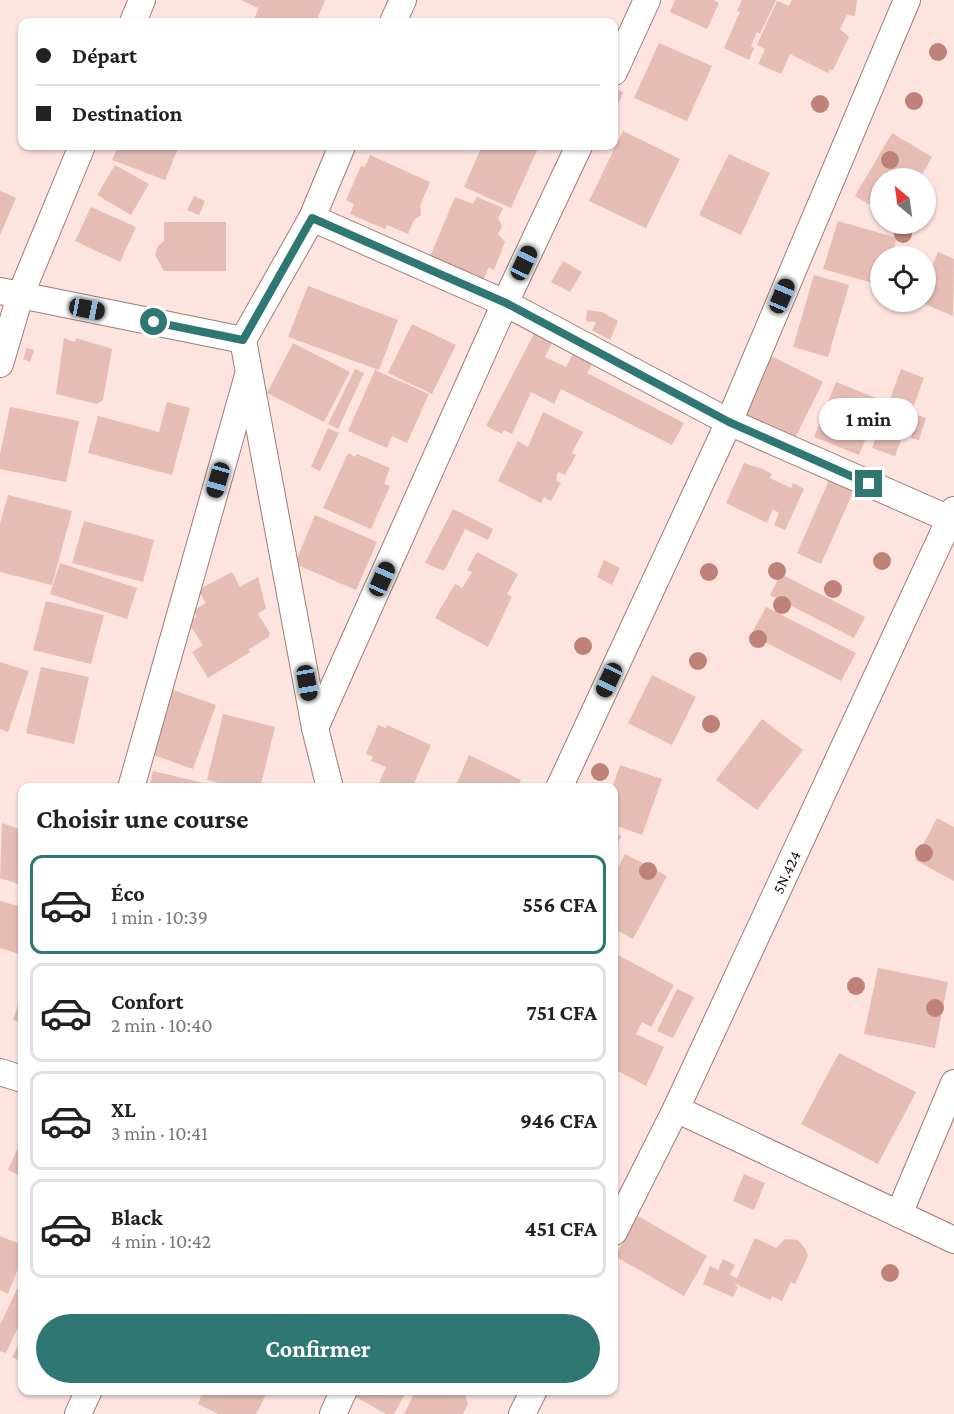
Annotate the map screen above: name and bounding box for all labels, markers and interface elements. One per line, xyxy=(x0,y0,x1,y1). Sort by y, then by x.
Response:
text: Départ xyxy=(72,43,137,68)
text: Destination xyxy=(72,101,182,126)
north arrow xyxy=(870,168,936,234)
map controls xyxy=(870,168,936,312)
car xyxy=(508,243,540,283)
button: locate xyxy=(870,246,936,312)
car xyxy=(767,276,797,316)
car xyxy=(68,297,106,321)
route start xyxy=(140,308,167,335)
callout: 1 min xyxy=(820,397,918,439)
text: 1 min xyxy=(846,408,891,430)
car xyxy=(204,460,232,500)
route end xyxy=(855,470,882,497)
car xyxy=(366,559,398,599)
car xyxy=(593,660,625,700)
car xyxy=(295,664,319,702)
text: Choisir une course xyxy=(36,804,249,834)
street label: 5N.424 xyxy=(769,848,803,896)
icon: car xyxy=(39,878,93,932)
text: Éco xyxy=(111,881,145,906)
text: 556 CFA xyxy=(522,892,597,917)
text: 1 min · 10:39 xyxy=(111,906,208,928)
icon: car xyxy=(39,986,93,1040)
text: Confort xyxy=(111,989,184,1014)
text: 751 CFA xyxy=(526,1000,597,1025)
text: 2 min · 10:40 xyxy=(111,1014,213,1036)
icon: car xyxy=(39,1094,93,1148)
text: XL xyxy=(111,1097,136,1122)
text: 946 CFA xyxy=(520,1108,597,1133)
text: 3 min · 10:41 xyxy=(111,1122,208,1144)
icon: car xyxy=(39,1202,93,1256)
text: Black xyxy=(111,1205,163,1230)
text: 451 CFA xyxy=(525,1216,597,1241)
text: 4 min · 10:42 xyxy=(111,1230,211,1252)
button: Confirmer xyxy=(36,1314,600,1383)

